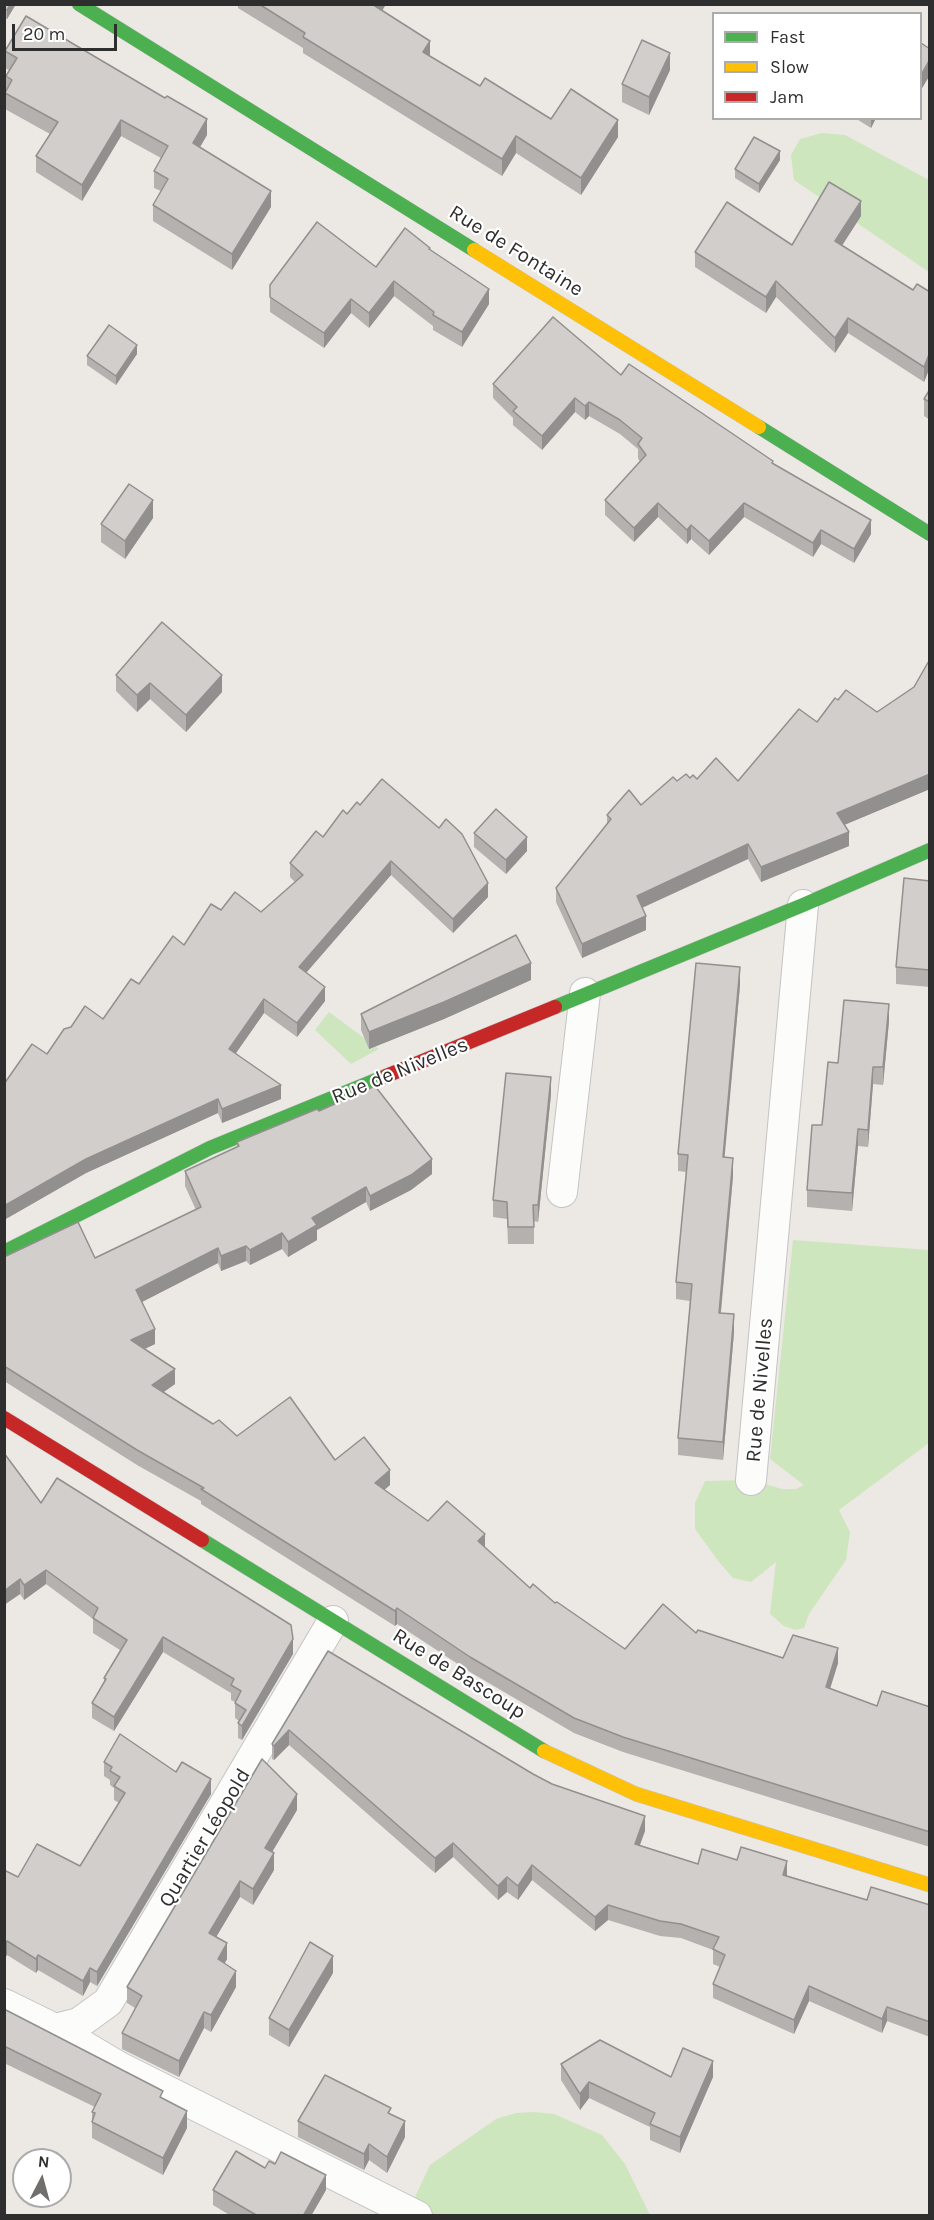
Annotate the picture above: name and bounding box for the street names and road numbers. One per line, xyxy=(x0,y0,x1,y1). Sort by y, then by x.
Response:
street label: Rue de Fontaine xyxy=(444,200,588,302)
street label: Rue de Nivelles xyxy=(328,1032,472,1110)
street label: Rue de Nivelles xyxy=(741,1317,779,1463)
street label: Rue de Bascoup xyxy=(388,1623,530,1725)
street label: Quartier Léopold xyxy=(154,1764,256,1912)

